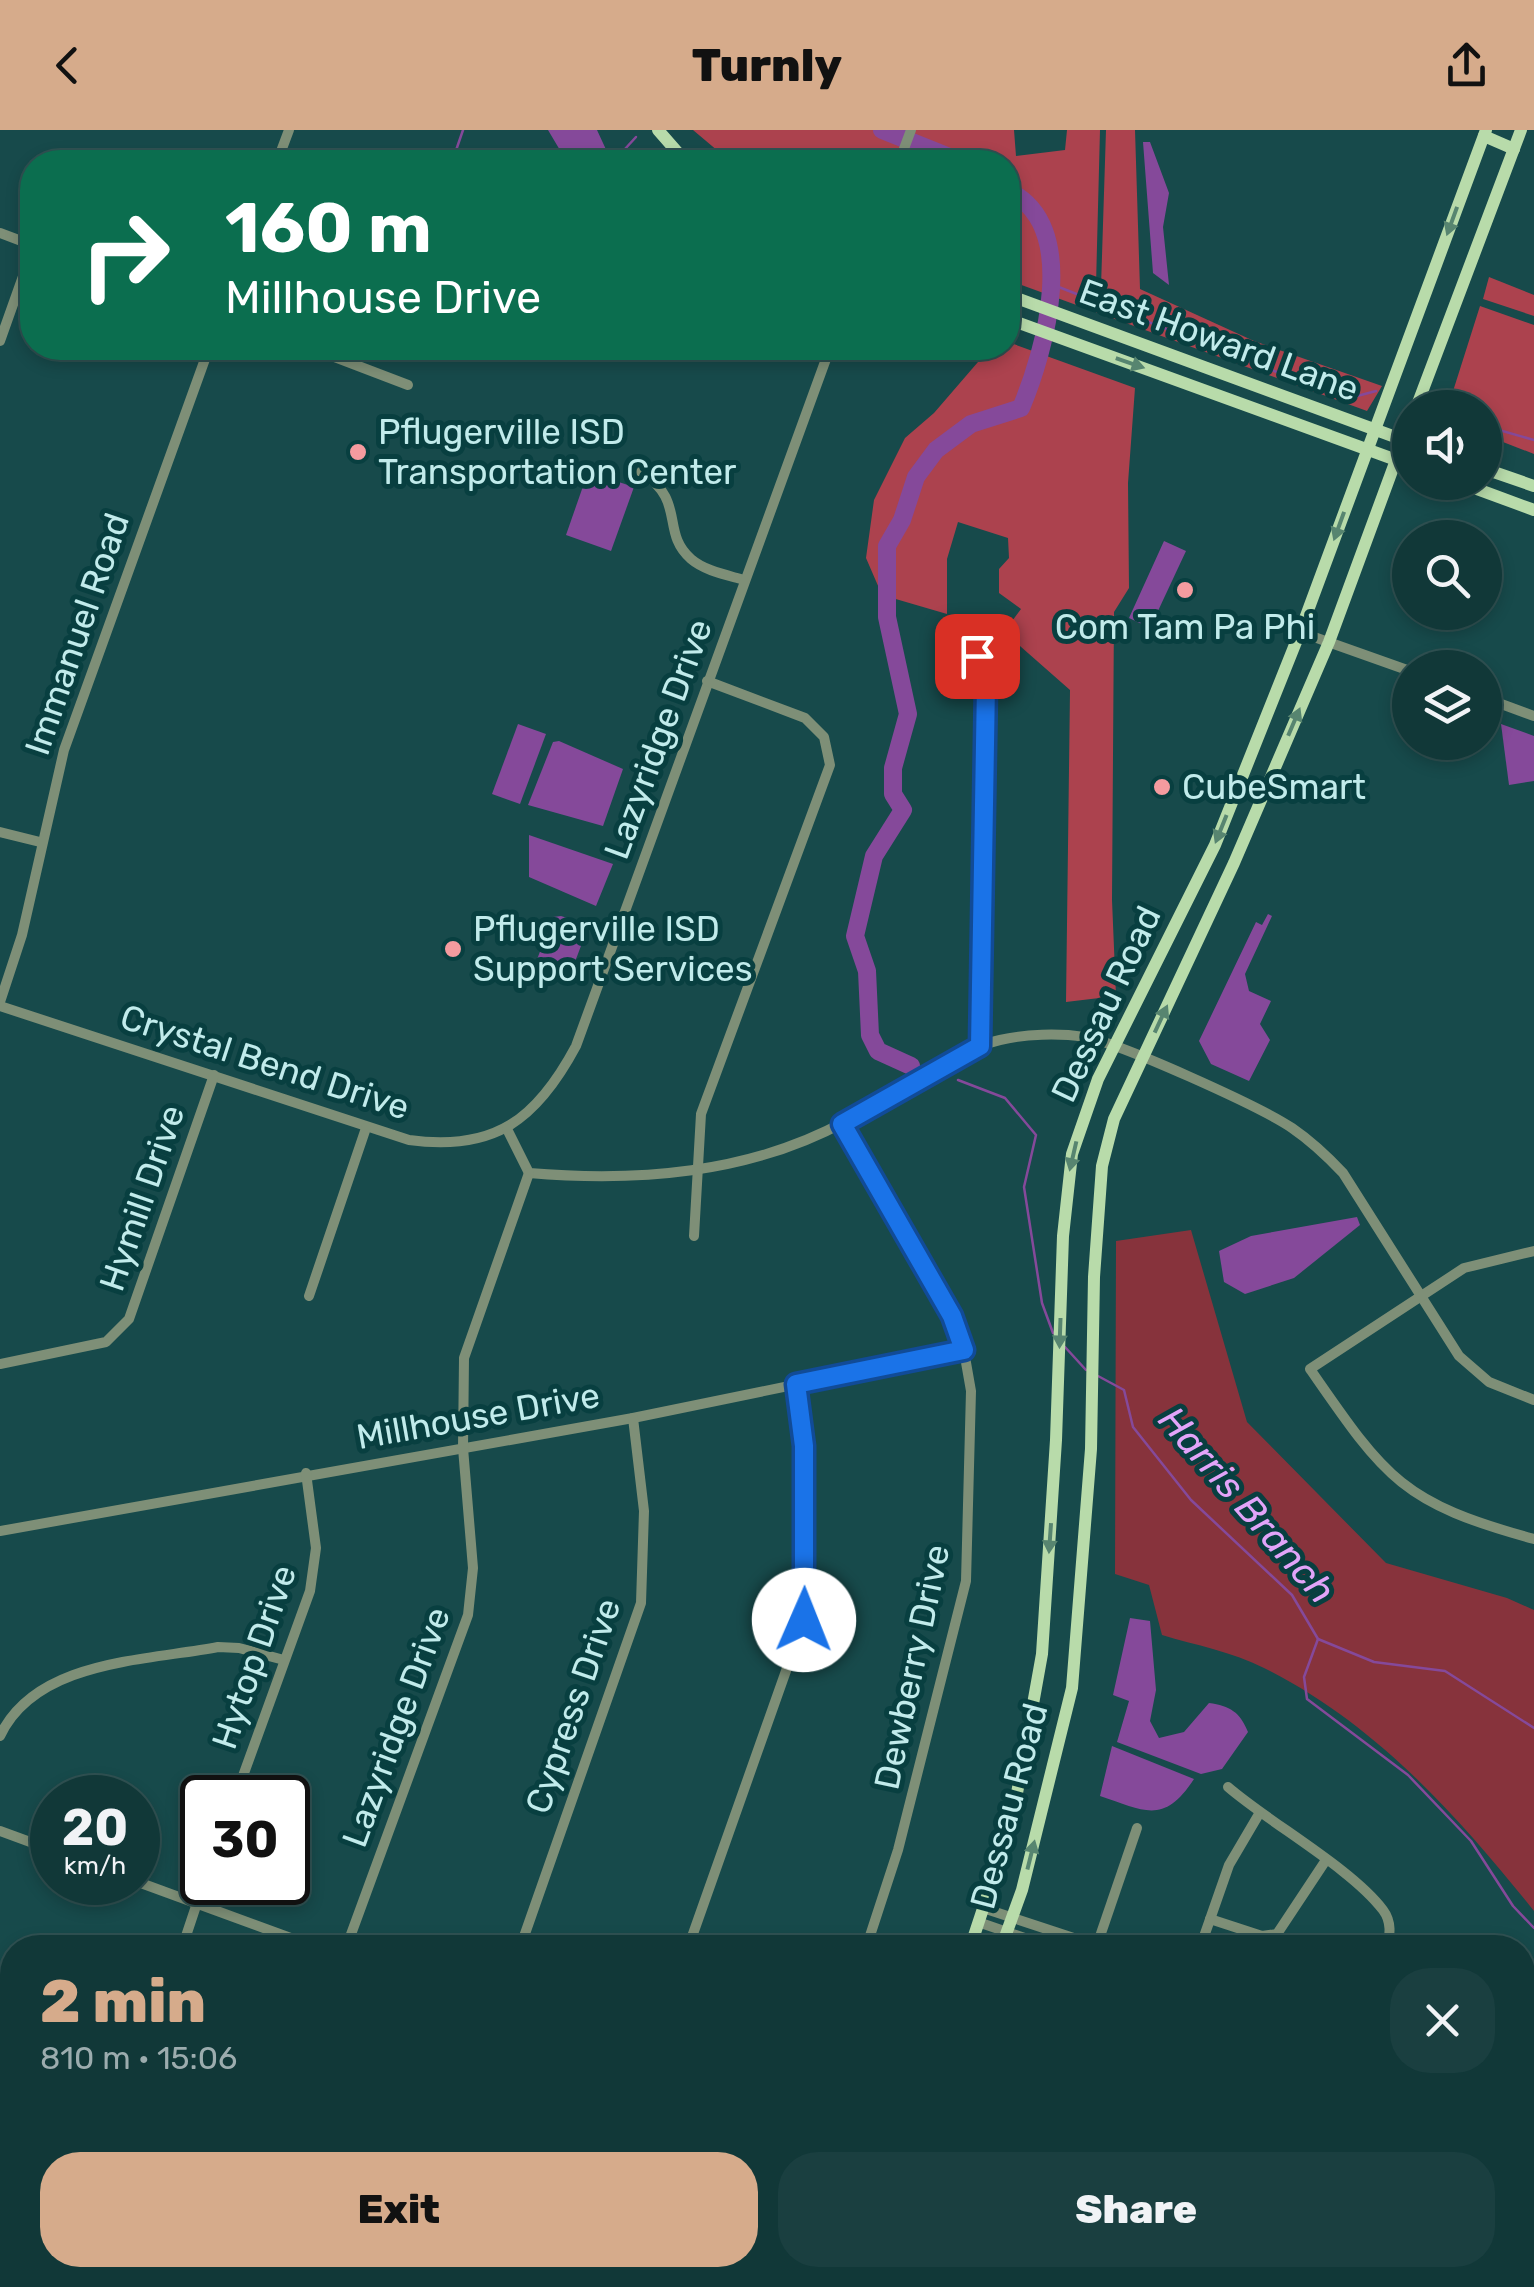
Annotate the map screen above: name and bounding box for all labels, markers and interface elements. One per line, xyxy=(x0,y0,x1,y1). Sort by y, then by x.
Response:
icon: back xyxy=(40,38,95,93)
icon: share xyxy=(1439,38,1494,93)
text: Turnly xyxy=(692,39,842,92)
text: 160 m xyxy=(225,187,432,270)
icon: right xyxy=(60,190,190,320)
one-way arrow xyxy=(1444,207,1459,237)
street label: East Howard Lane xyxy=(1074,270,1364,410)
text: Millhouse Drive xyxy=(225,271,541,324)
one-way arrow xyxy=(1116,356,1146,371)
map controls xyxy=(1392,390,1502,760)
button: sound xyxy=(1392,390,1502,500)
place label: Pflugerville ISD Transportation Center xyxy=(378,411,736,493)
marker: Pflugerville ISD Transportation Center xyxy=(347,441,369,463)
street label: Immanuel Road xyxy=(16,508,138,760)
one-way arrow xyxy=(1331,512,1346,542)
button: search xyxy=(1392,520,1502,630)
marker: Com Tam Pa Phi xyxy=(1174,579,1196,601)
place label: Com Tam Pa Phi xyxy=(1055,606,1315,648)
street label: Lazyridge Drive xyxy=(595,613,721,865)
pin xyxy=(935,614,1020,699)
icon: arrive xyxy=(950,629,1005,684)
button: layers xyxy=(1392,650,1502,760)
one-way arrow xyxy=(1286,707,1302,737)
place label: CubeSmart xyxy=(1182,766,1366,808)
marker: CubeSmart xyxy=(1151,776,1173,798)
one-way arrow xyxy=(1213,814,1229,844)
street label: Dessau Road xyxy=(1042,899,1170,1109)
place label: Pflugerville ISD Support Services xyxy=(473,908,753,990)
marker: Pflugerville ISD Support Services xyxy=(442,938,464,960)
street label: Crystal Bend Drive xyxy=(115,996,415,1128)
one-way arrow xyxy=(1152,1004,1169,1033)
street label: Hymill Drive xyxy=(91,1100,193,1296)
one-way arrow xyxy=(1065,1141,1080,1172)
one-way arrow xyxy=(1051,1318,1067,1349)
street label: Millhouse Drive xyxy=(353,1374,603,1458)
water label: Harris Branch xyxy=(1149,1397,1345,1613)
one-way arrow xyxy=(1041,1522,1057,1554)
street label: Dewberry Drive xyxy=(866,1541,958,1793)
street label: Hytop Drive xyxy=(203,1560,305,1754)
position arrow xyxy=(752,1568,856,1672)
street label: Cypress Drive xyxy=(517,1593,629,1819)
street label: Lazyridge Drive xyxy=(333,1601,459,1853)
street label: Dessau Road xyxy=(961,1699,1057,1913)
speed limit sign: 30 xyxy=(180,1775,310,1905)
text: 20 xyxy=(62,1798,128,1858)
one-way arrow xyxy=(1023,1839,1039,1870)
text: km/h xyxy=(64,1851,126,1880)
text: 2 min xyxy=(40,1966,206,2037)
button: close xyxy=(1390,1968,1495,2073)
text: 810 m · 15:06 xyxy=(40,2039,237,2077)
button: Exit xyxy=(40,2152,758,2267)
button: Share xyxy=(778,2152,1495,2267)

